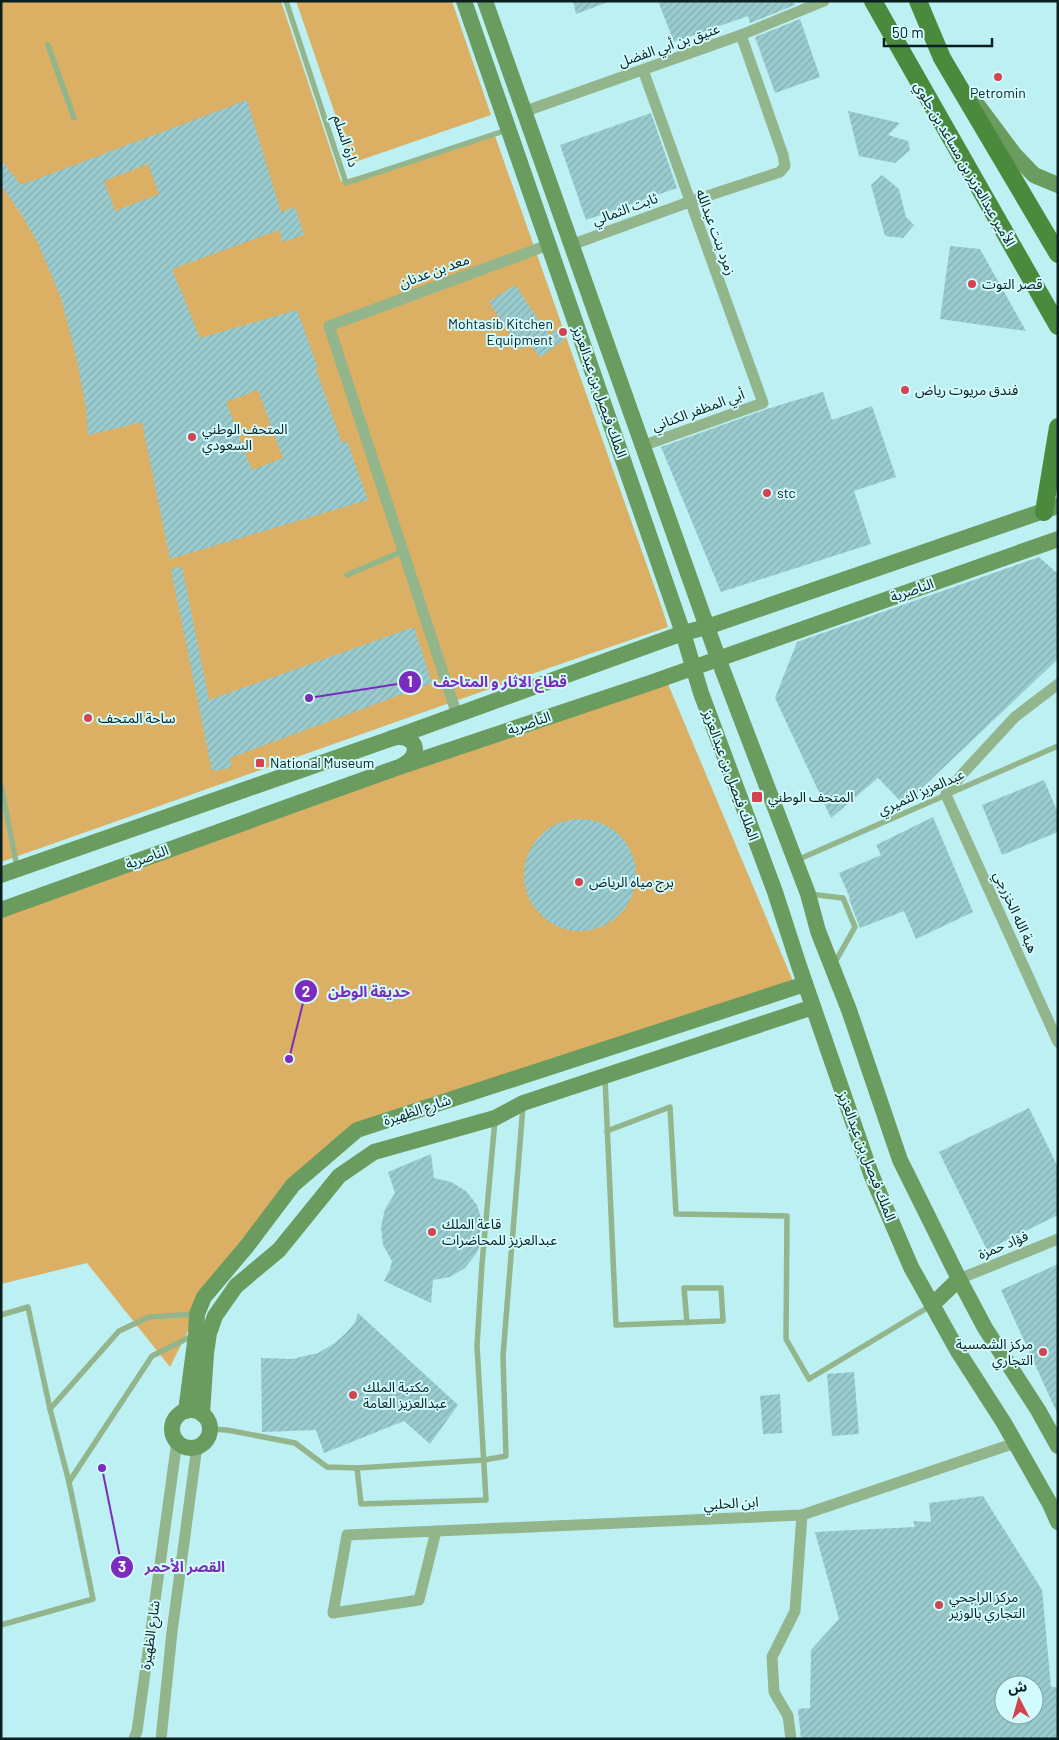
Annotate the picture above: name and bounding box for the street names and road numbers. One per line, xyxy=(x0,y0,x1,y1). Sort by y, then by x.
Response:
street label: عتيق بن أبي الفضل xyxy=(616,19,723,73)
street label: الأمير عبدالعزيز بن مساعد بن جلوي xyxy=(908,78,1020,251)
street label: دارة السلم xyxy=(327,113,363,170)
street label: زمرد بنت عبدالله xyxy=(692,186,740,278)
street label: ثابت الثمالي xyxy=(590,189,661,231)
street label: معد بن عدنان xyxy=(396,250,472,292)
street label: الملك فيصل بن عبدالعزيز xyxy=(569,323,631,460)
street label: أبي المظفر الكناني xyxy=(649,385,748,437)
street label: الناصرية xyxy=(888,574,936,606)
street label: الملك فيصل بن عبدالعزيز xyxy=(699,706,763,843)
street label: الناصرية xyxy=(505,707,553,739)
street label: عبدالعزيز الثميري xyxy=(875,765,968,821)
street label: الناصرية xyxy=(123,841,171,873)
street label: هبة الله الخزرجي xyxy=(988,868,1042,957)
street label: الملك فيصل بن عبدالعزيز xyxy=(834,1087,900,1224)
street label: شارع الظهيرة xyxy=(381,1091,454,1131)
street label: فؤاد حمزة xyxy=(975,1227,1031,1263)
street label: ابن الحلبي xyxy=(703,1493,759,1516)
street label: شارع الظهيرة xyxy=(136,1599,166,1671)

